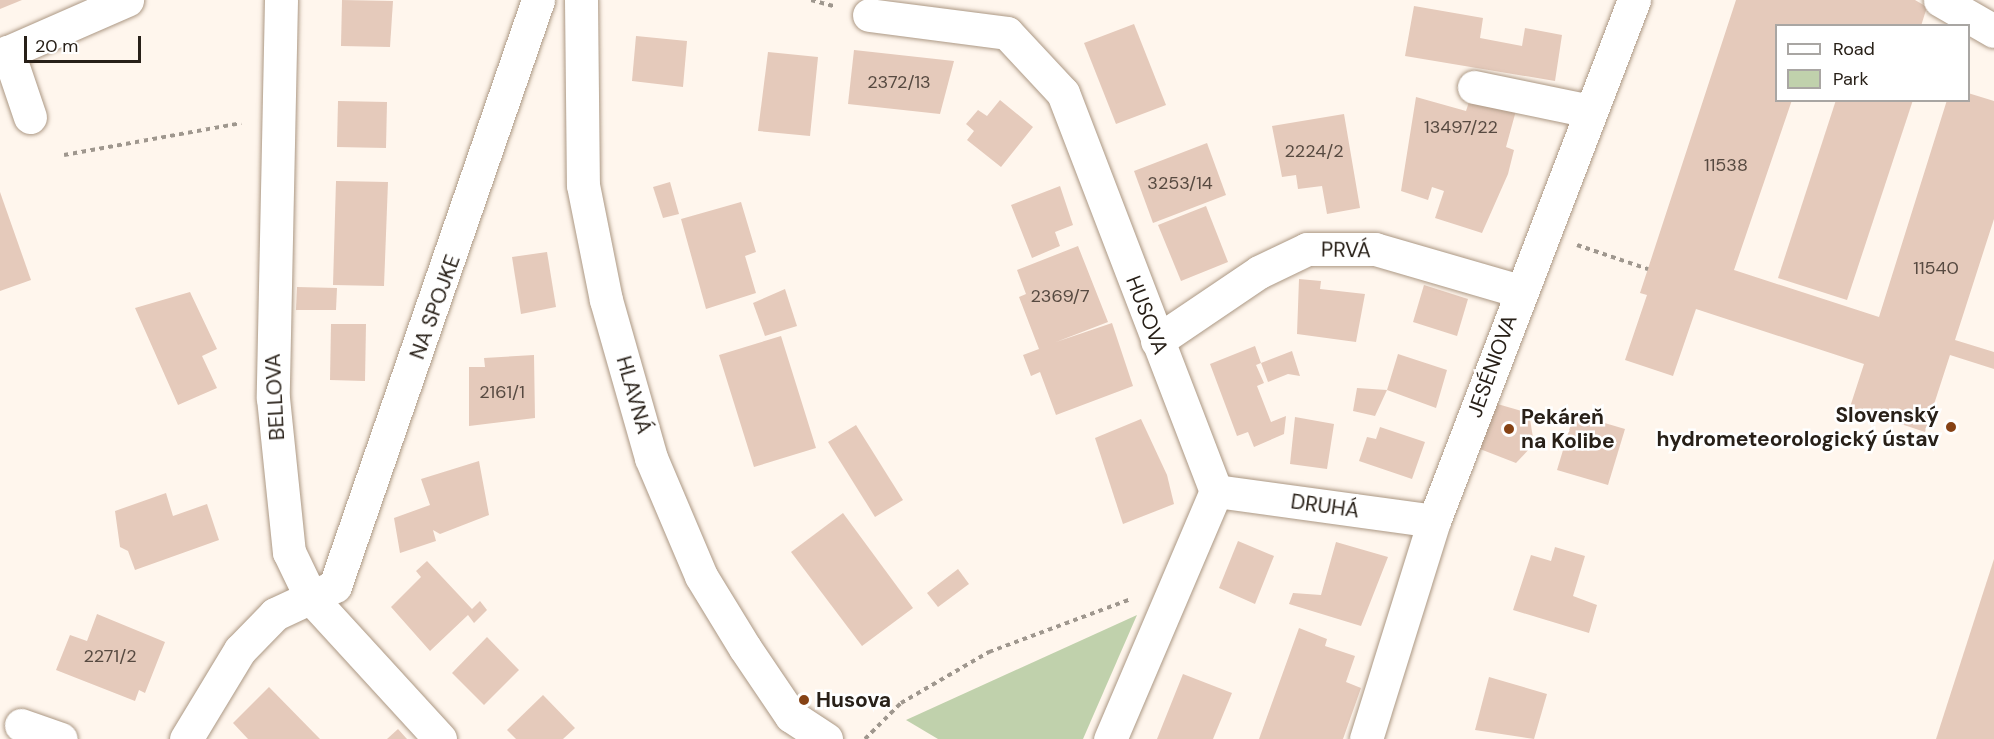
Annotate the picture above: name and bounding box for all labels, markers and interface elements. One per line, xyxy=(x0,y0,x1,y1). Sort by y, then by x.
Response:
scale bar xyxy=(27,24,144,62)
legend xyxy=(1775,24,1970,102)
text: 20 m xyxy=(35,34,78,58)
text: Road xyxy=(1833,37,1875,61)
text: Park xyxy=(1833,67,1869,91)
house number: 2372/13 xyxy=(867,71,931,93)
house number: 13497/22 xyxy=(1424,116,1498,138)
house number: 2224/2 xyxy=(1284,140,1344,162)
house number: 11538 xyxy=(1704,154,1748,176)
house number: 3253/14 xyxy=(1147,172,1213,194)
street label: PRVÁ xyxy=(1321,237,1371,263)
street label: NA SPOJKE xyxy=(404,251,466,363)
house number: 11540 xyxy=(1913,257,1959,279)
street label: HUSOVA xyxy=(1121,272,1173,358)
house number: 2369/7 xyxy=(1030,285,1090,307)
street label: JESÉNIOVA xyxy=(1462,311,1522,421)
street label: BELLOVA xyxy=(260,353,290,441)
street label: HLAVNÁ xyxy=(611,353,657,437)
house number: 2161/1 xyxy=(479,381,525,403)
place label: Slovenský hydrometeorologický ústav xyxy=(1657,402,1939,452)
place label: Pekáreň na Kolibe xyxy=(1521,404,1615,454)
marker: Slovenský hydrometeorologický ústav xyxy=(1944,420,1958,434)
marker: Pekáreň na Kolibe xyxy=(1502,422,1516,436)
street label: DRUHÁ xyxy=(1289,489,1361,523)
house number: 2271/2 xyxy=(83,645,137,667)
place label: Husova xyxy=(816,687,891,713)
marker: Husova xyxy=(797,693,811,707)

